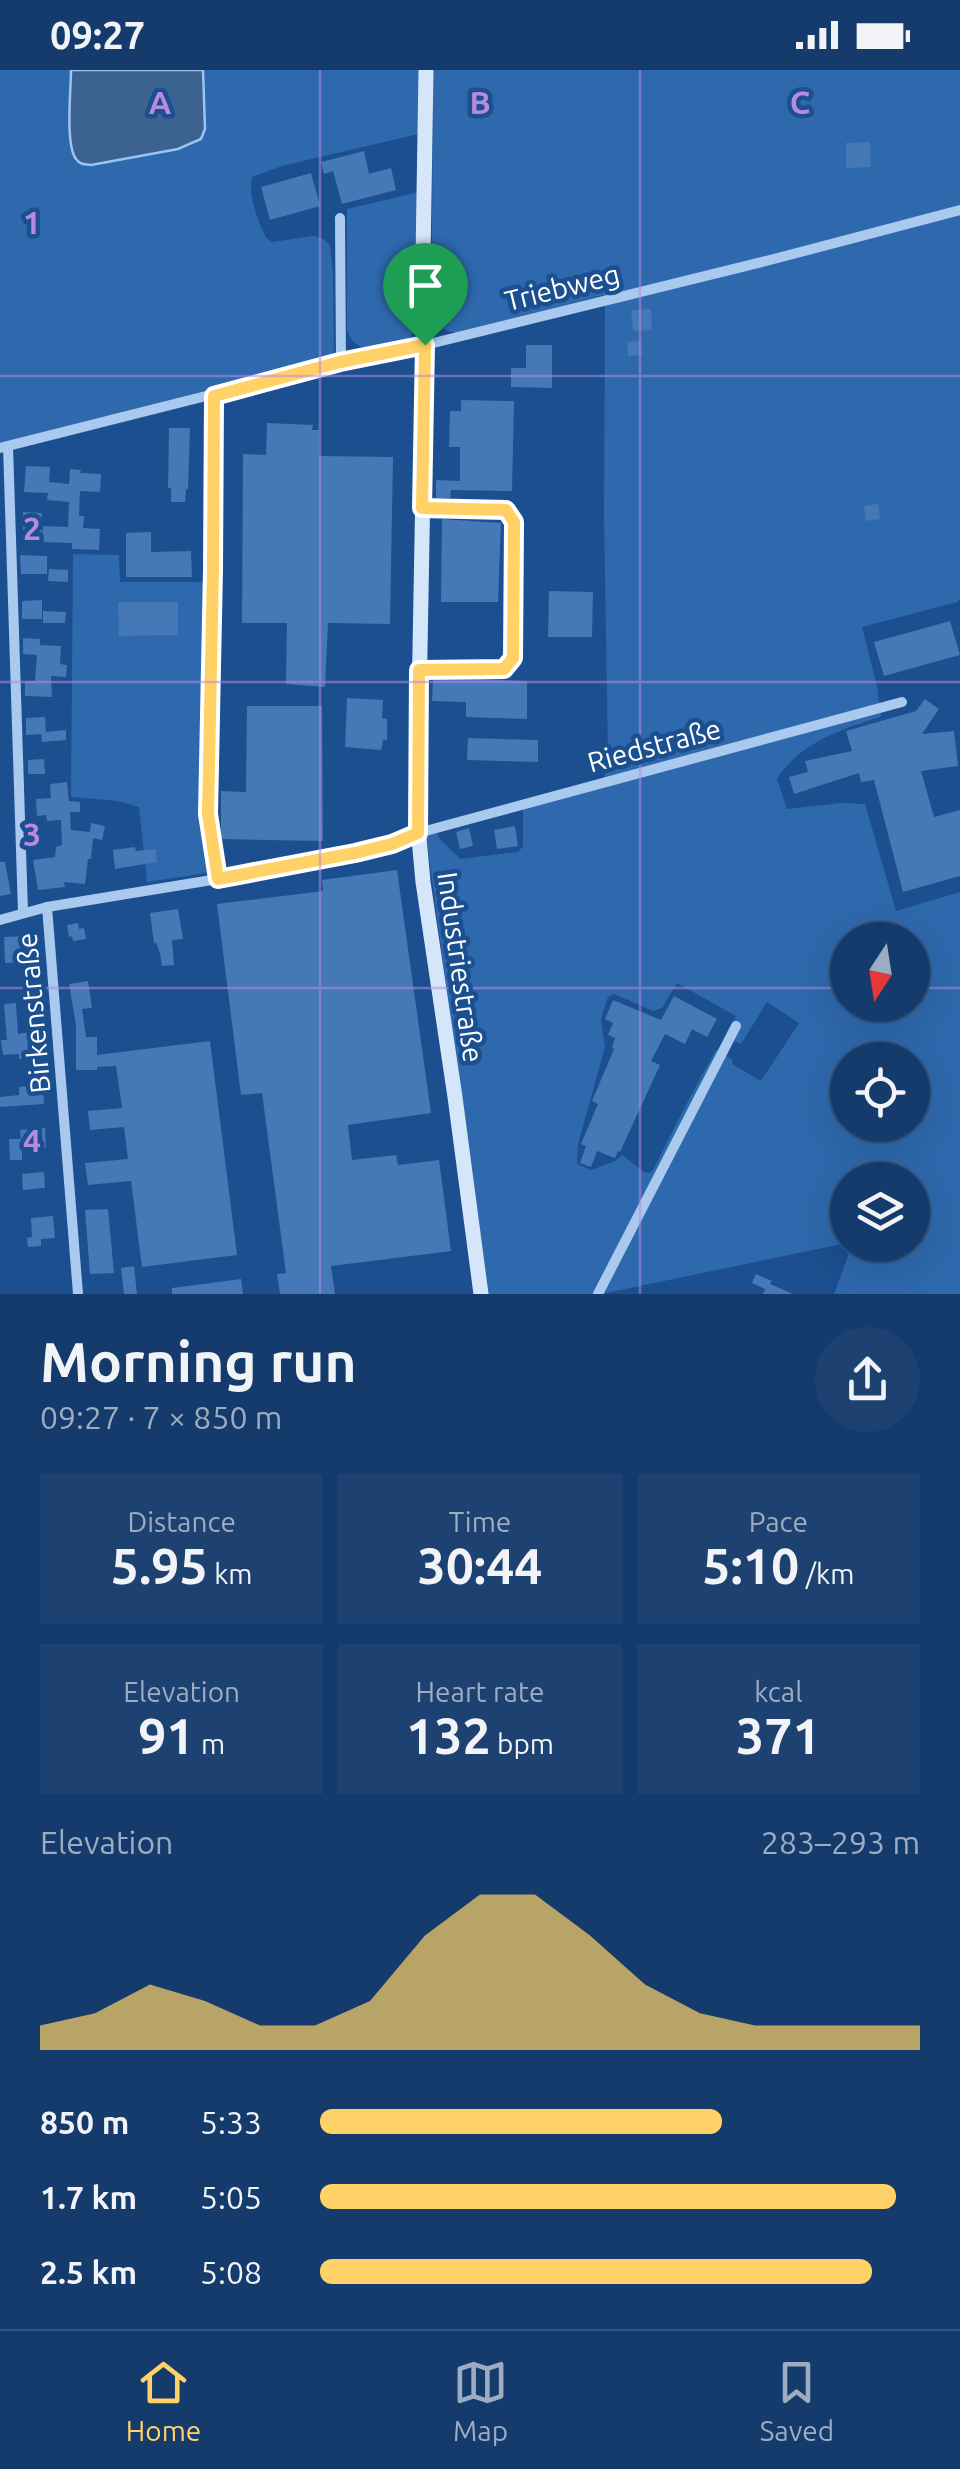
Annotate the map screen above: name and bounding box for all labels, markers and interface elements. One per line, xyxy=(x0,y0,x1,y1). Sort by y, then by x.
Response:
text: 09:27 xyxy=(50,14,145,56)
text: A xyxy=(149,84,172,120)
text: B xyxy=(469,84,491,120)
text: C xyxy=(790,84,810,120)
text: 1 xyxy=(23,204,41,240)
pin xyxy=(383,243,468,346)
icon: arrive xyxy=(398,258,453,313)
street label: Triebweg xyxy=(501,258,623,316)
text: 2 xyxy=(23,510,41,546)
street label: Riedstraße xyxy=(584,712,724,778)
text: 3 xyxy=(23,816,41,852)
street label: Industriestraße xyxy=(432,870,490,1064)
north arrow xyxy=(830,922,930,1022)
map controls xyxy=(830,922,930,1262)
street label: Birkenstraße xyxy=(11,932,55,1094)
button: locate xyxy=(830,1042,930,1142)
text: 4 xyxy=(23,1122,41,1158)
button: layers xyxy=(830,1162,930,1262)
button: share xyxy=(815,1327,920,1432)
text: Morning run xyxy=(40,1331,357,1392)
text: 09:27 · 7 × 850 m xyxy=(40,1399,282,1435)
text: Distance xyxy=(127,1506,236,1537)
text: Time xyxy=(449,1506,511,1537)
text: Pace xyxy=(749,1506,808,1537)
text: 5.95 xyxy=(111,1537,208,1593)
text: 30:44 xyxy=(417,1537,543,1593)
text: 5:10 xyxy=(702,1537,799,1593)
text: km xyxy=(208,1558,252,1589)
text: /km xyxy=(799,1558,854,1589)
text: Elevation xyxy=(123,1676,240,1707)
text: Heart rate xyxy=(416,1676,544,1707)
text: kcal xyxy=(754,1676,803,1707)
text: 91 xyxy=(138,1707,195,1763)
text: 132 xyxy=(406,1707,491,1763)
text: 371 xyxy=(736,1707,821,1763)
text: m xyxy=(195,1728,225,1759)
text: bpm xyxy=(491,1728,554,1759)
text: Elevation xyxy=(40,1824,173,1860)
text: 283–293 m xyxy=(761,1824,920,1860)
text: 850 m xyxy=(40,2104,129,2140)
text: 5:33 xyxy=(200,2104,262,2140)
text: 1.7 km xyxy=(40,2179,137,2215)
text: 5:05 xyxy=(200,2179,262,2215)
text: 2.5 km xyxy=(40,2254,137,2290)
text: 5:08 xyxy=(200,2254,262,2290)
tab: Home xyxy=(126,2355,201,2446)
tab: Map xyxy=(453,2355,508,2446)
tab: Saved xyxy=(760,2355,834,2446)

